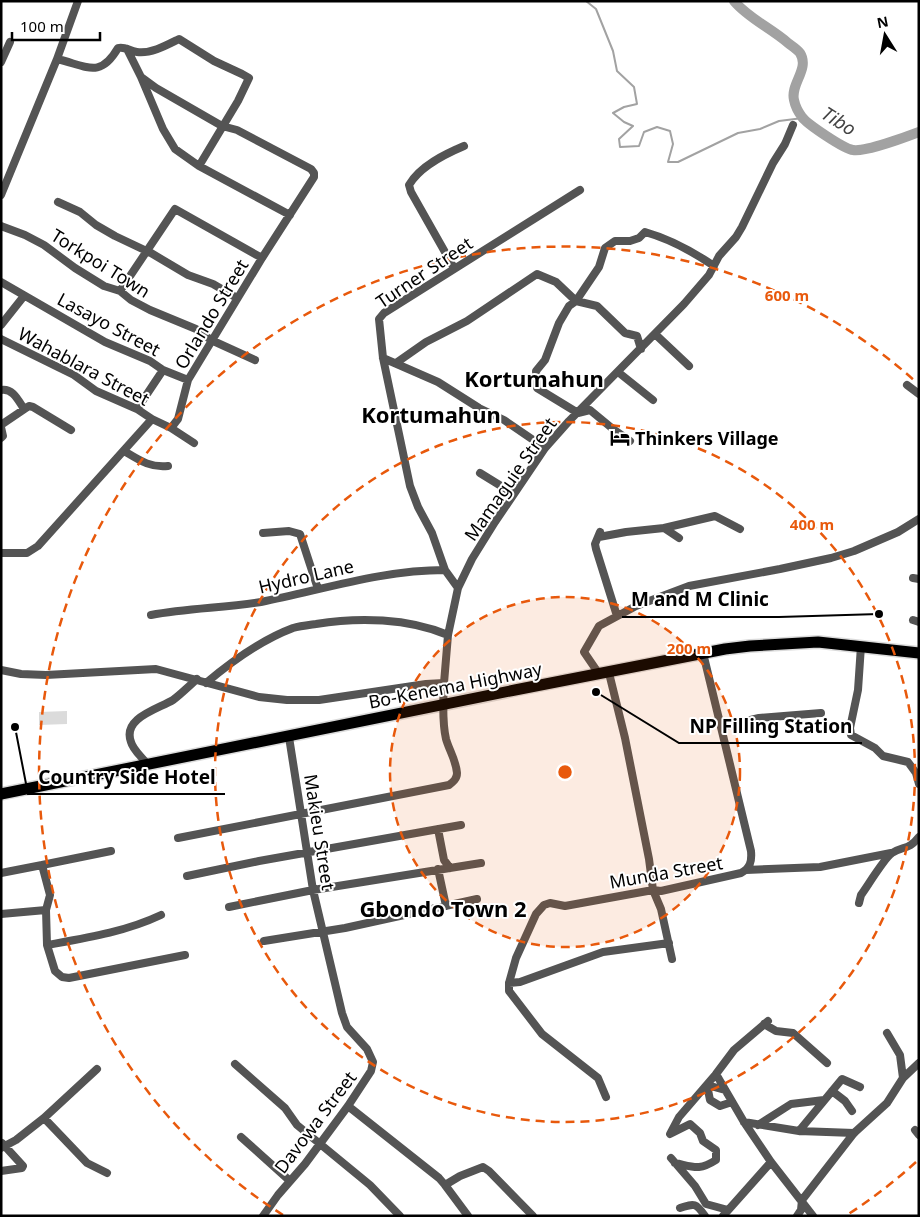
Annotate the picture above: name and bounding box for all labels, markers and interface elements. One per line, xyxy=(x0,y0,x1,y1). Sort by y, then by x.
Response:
scale bar xyxy=(12,10,100,42)
north arrow xyxy=(860,10,910,60)
text: N xyxy=(875,11,890,32)
text: 100 m xyxy=(20,16,64,36)
water label: Tibo xyxy=(817,100,861,142)
street label: Torkpoi Town xyxy=(47,223,155,303)
street label: Turner Street xyxy=(371,231,477,313)
street label: Orlando Street xyxy=(169,254,254,373)
text: 600 m xyxy=(765,285,809,305)
street label: Lasayo Street xyxy=(53,287,165,361)
street label: Wahablara Street xyxy=(14,321,154,411)
district label: Kortumahun xyxy=(464,363,604,393)
district label: Kortumahun xyxy=(361,399,501,429)
street label: Mamaguie Street xyxy=(459,412,562,545)
place label: Thinkers Village xyxy=(635,426,779,450)
hotel icon: Thinkers Village xyxy=(609,427,631,449)
text: 400 m xyxy=(790,514,834,534)
street label: Hydro Lane xyxy=(256,553,356,599)
callout: M and M Clinic xyxy=(622,583,779,617)
text: M and M Clinic xyxy=(631,586,769,612)
text: 200 m xyxy=(667,638,711,658)
street label: Bo-Kenema Highway xyxy=(366,656,545,714)
callout: NP Filling Station xyxy=(679,709,862,743)
text: NP Filling Station xyxy=(690,713,852,739)
callout: Country Side Hotel xyxy=(28,760,225,794)
centre of rings xyxy=(556,763,574,781)
text: Country Side Hotel xyxy=(38,764,216,790)
street label: Makieu Street xyxy=(299,772,341,892)
street label: Munda Street xyxy=(607,850,725,894)
district label: Gbondo Town 2 xyxy=(359,893,527,923)
street label: Davowa Street xyxy=(269,1066,362,1178)

